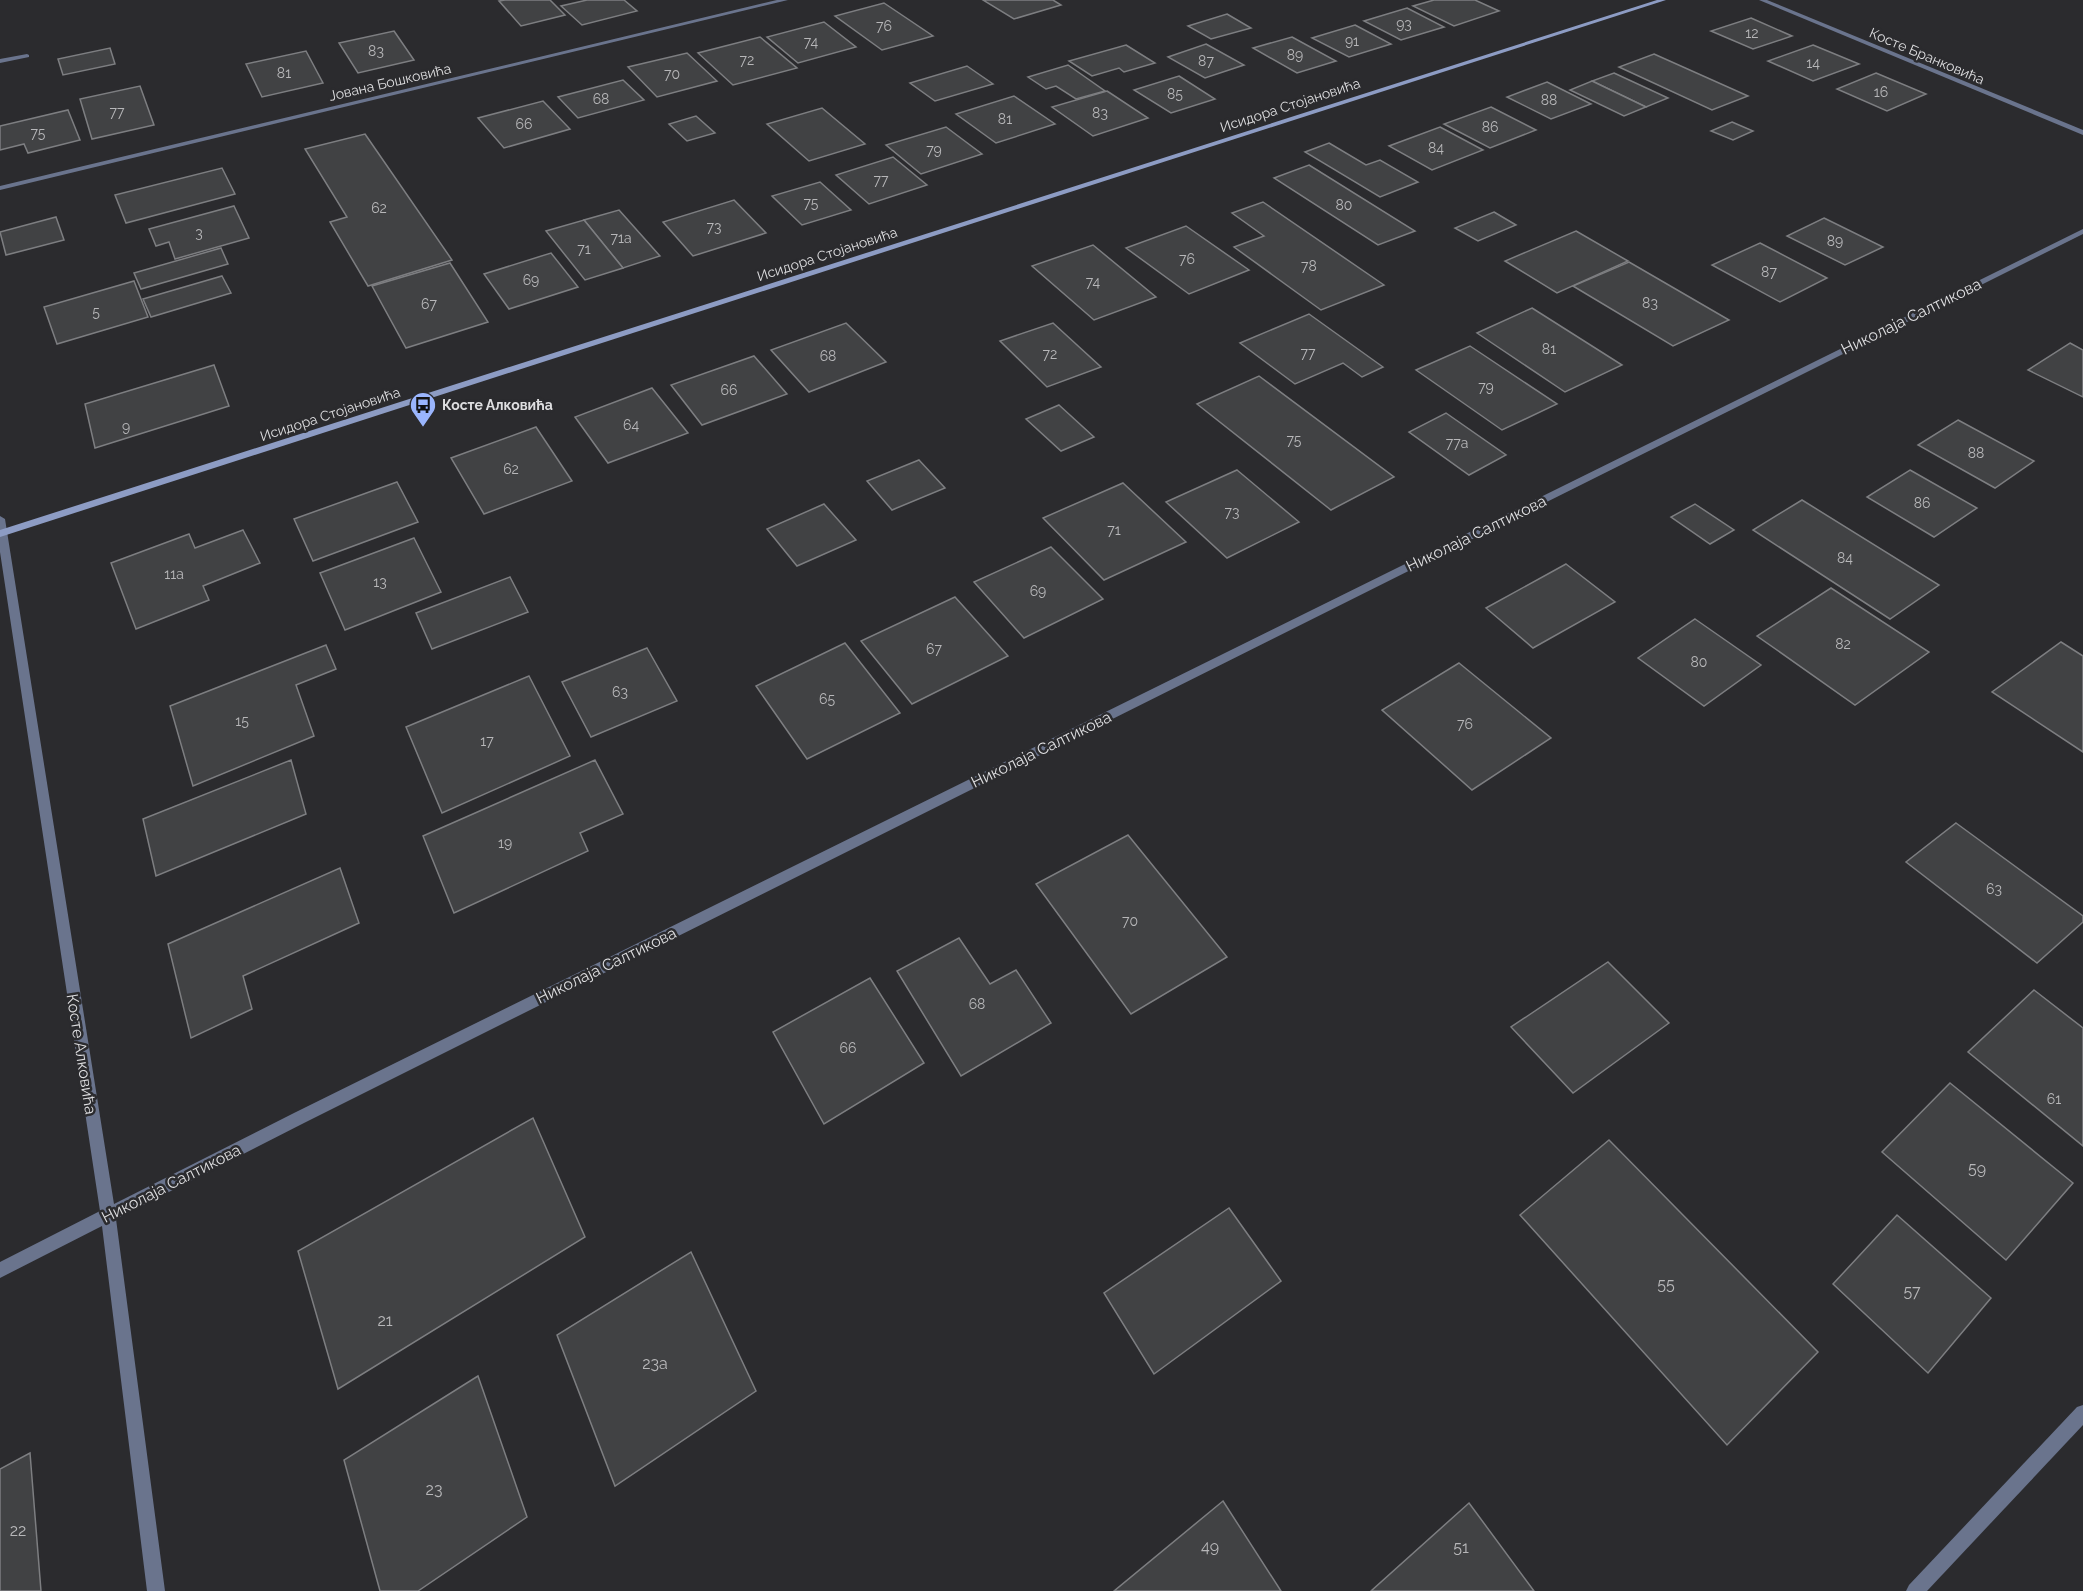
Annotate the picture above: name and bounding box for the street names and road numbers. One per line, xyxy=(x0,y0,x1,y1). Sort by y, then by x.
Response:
street label: Косте Бранковића xyxy=(1867,25,1987,87)
street label: Јована Бошковића xyxy=(327,60,453,104)
street label: Исидора Стојановића xyxy=(1218,75,1362,135)
street label: Исидора Стојановића xyxy=(755,224,899,284)
street label: Николаја Салтикова xyxy=(1838,274,1984,359)
street label: Исидора Стојановића xyxy=(258,384,402,444)
street label: Николаја Салтикова xyxy=(1403,491,1549,576)
street label: Николаја Салтикова xyxy=(968,707,1114,792)
street label: Николаја Салтикова xyxy=(533,923,679,1008)
street label: Косте Алковића xyxy=(63,992,100,1116)
street label: Николаја Салтикова xyxy=(98,1140,244,1227)

